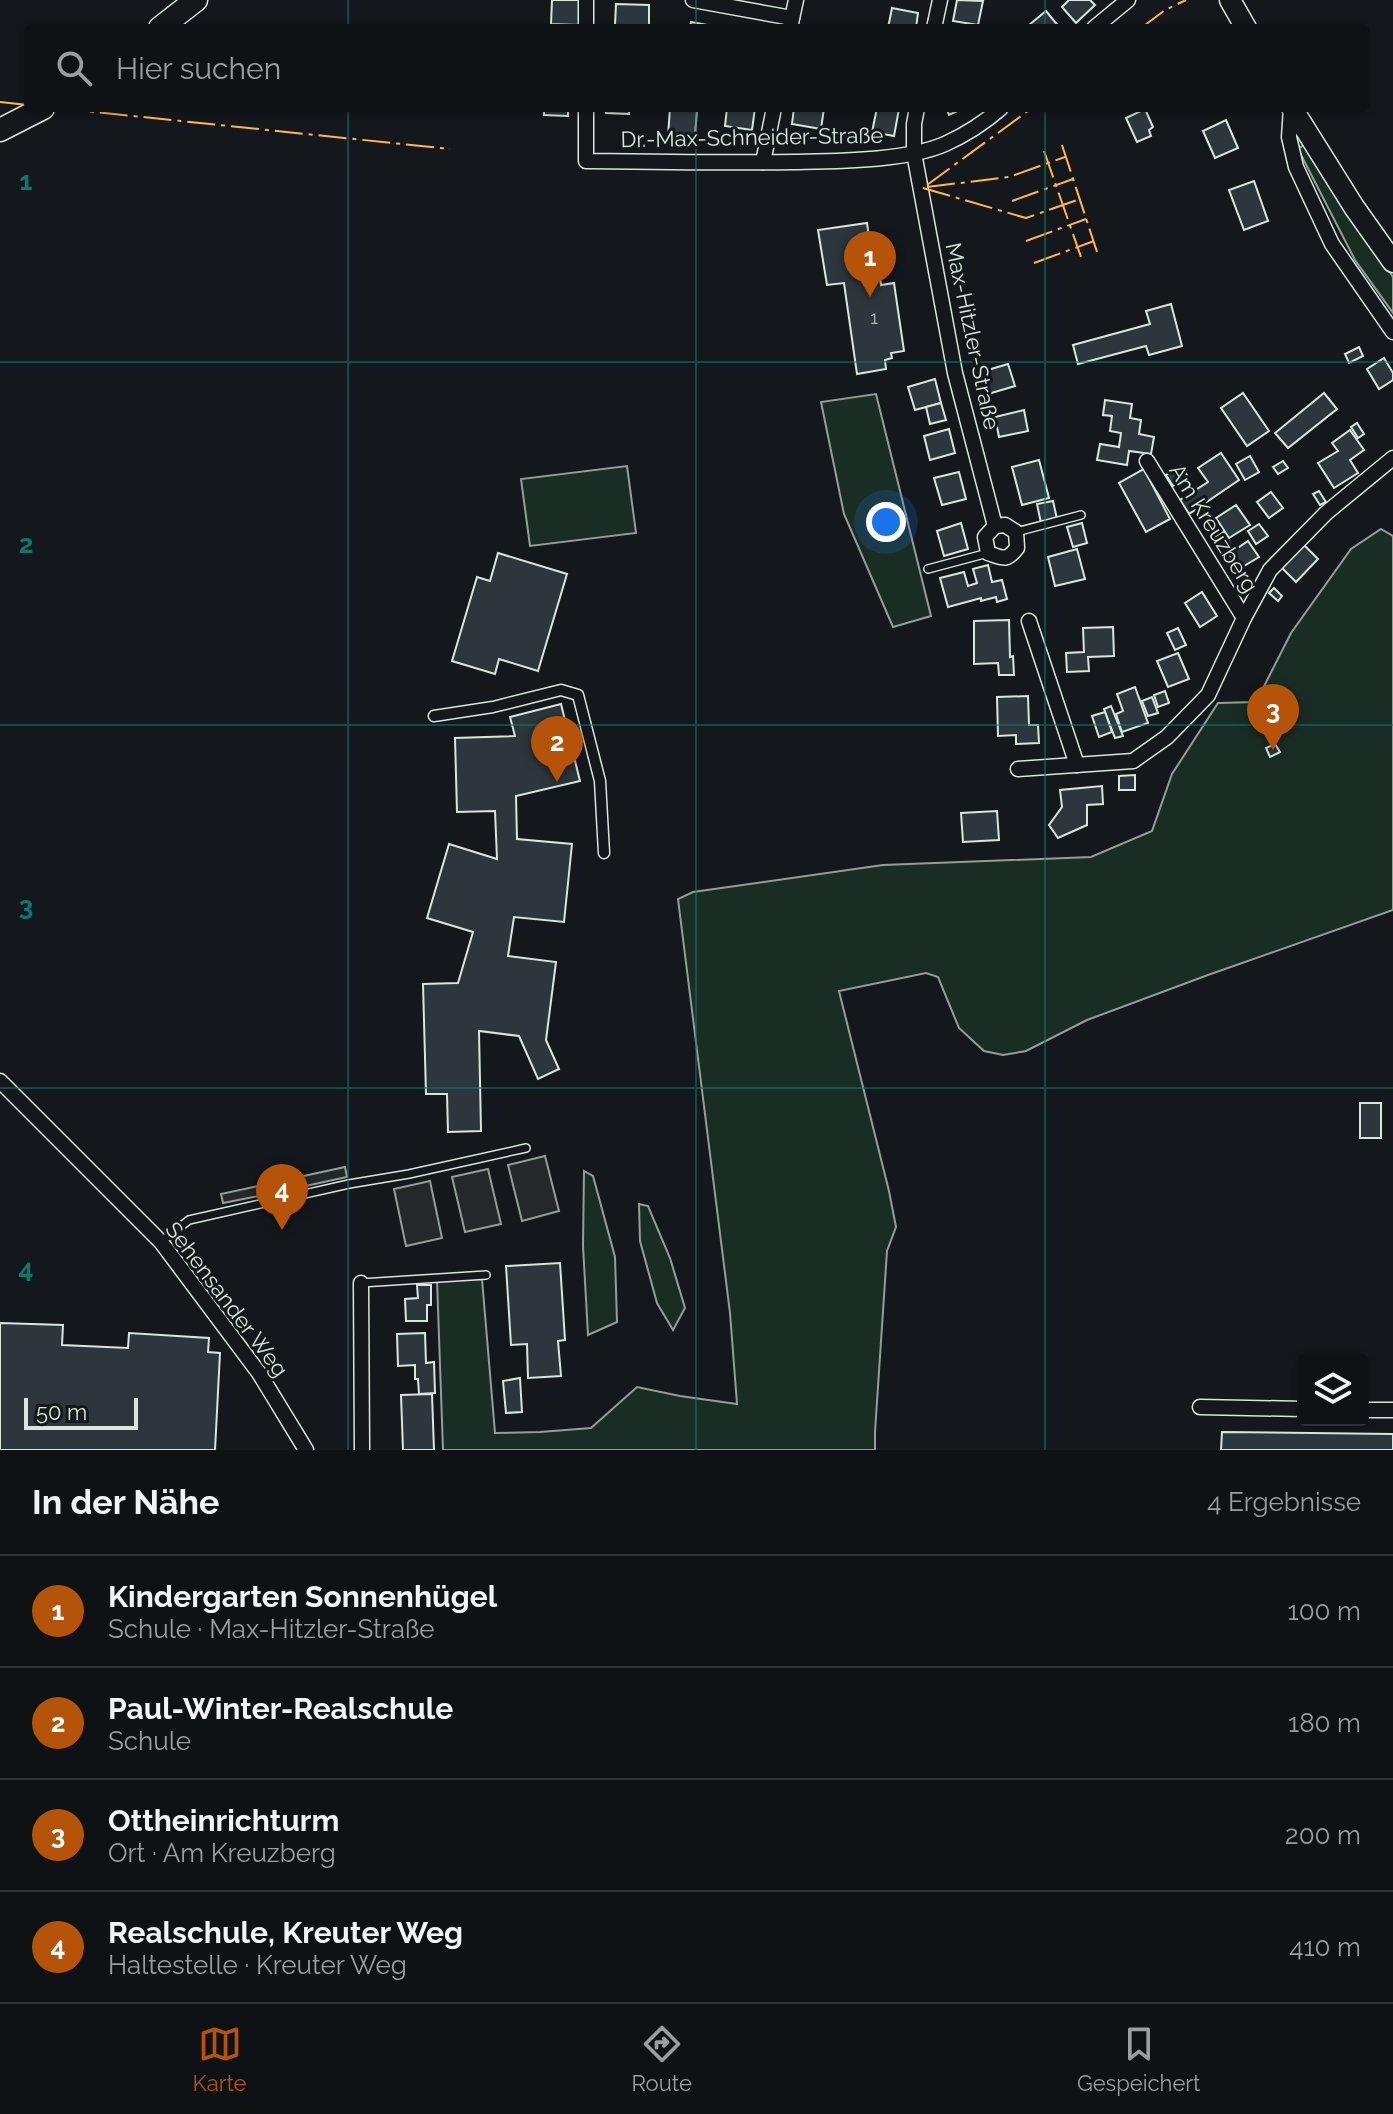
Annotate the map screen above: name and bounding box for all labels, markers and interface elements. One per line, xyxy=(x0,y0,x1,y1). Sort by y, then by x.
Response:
search box xyxy=(24,24,1369,112)
icon: search xyxy=(52,46,96,90)
text: Hier suchen xyxy=(116,51,281,86)
street label: Dr.-Max-Schneider-Straße xyxy=(620,122,884,152)
text: 1 xyxy=(20,166,33,196)
pin: 1 xyxy=(844,231,896,297)
street label: Max-Hitzler-Straße xyxy=(940,240,1006,432)
house number: 1 xyxy=(870,307,878,328)
street label: Am Kreuzberg xyxy=(1164,459,1264,597)
your location xyxy=(866,502,906,542)
text: 2 xyxy=(19,529,33,559)
pin: 3 xyxy=(1247,684,1299,750)
pin: 2 xyxy=(531,716,583,782)
text: 3 xyxy=(19,891,33,921)
pin: 4 xyxy=(256,1164,308,1230)
street label: Sehensander Weg xyxy=(160,1217,294,1381)
text: 4 xyxy=(19,1254,33,1284)
map controls xyxy=(1297,1354,1369,1426)
button: layers xyxy=(1297,1354,1369,1426)
scale bar xyxy=(24,1394,138,1430)
text: 50 m xyxy=(36,1399,87,1425)
text: In der Nähe xyxy=(32,1482,219,1522)
text: 4 Ergebnisse xyxy=(1207,1487,1361,1517)
text: Kindergarten Sonnenhügel xyxy=(108,1579,497,1614)
text: 1 xyxy=(52,1596,64,1626)
text: 100 m xyxy=(1288,1596,1361,1626)
text: Schule · Max-Hitzler-Straße xyxy=(108,1614,435,1644)
text: Paul-Winter-Realschule xyxy=(108,1691,453,1726)
text: 2 xyxy=(51,1708,65,1738)
text: 180 m xyxy=(1288,1708,1361,1738)
text: Schule xyxy=(108,1726,191,1756)
text: Ottheinrichturm xyxy=(108,1803,339,1838)
text: 3 xyxy=(51,1820,65,1850)
text: 200 m xyxy=(1285,1820,1361,1850)
text: Ort · Am Kreuzberg xyxy=(108,1838,336,1868)
text: Realschule, Kreuter Weg xyxy=(108,1915,463,1950)
text: 4 xyxy=(51,1932,65,1962)
text: 410 m xyxy=(1289,1932,1361,1962)
text: Haltestelle · Kreuter Weg xyxy=(108,1950,407,1980)
tab: Karte xyxy=(193,2022,247,2096)
tab: Route xyxy=(632,2022,692,2096)
tab: Gespeichert xyxy=(1077,2022,1200,2096)

